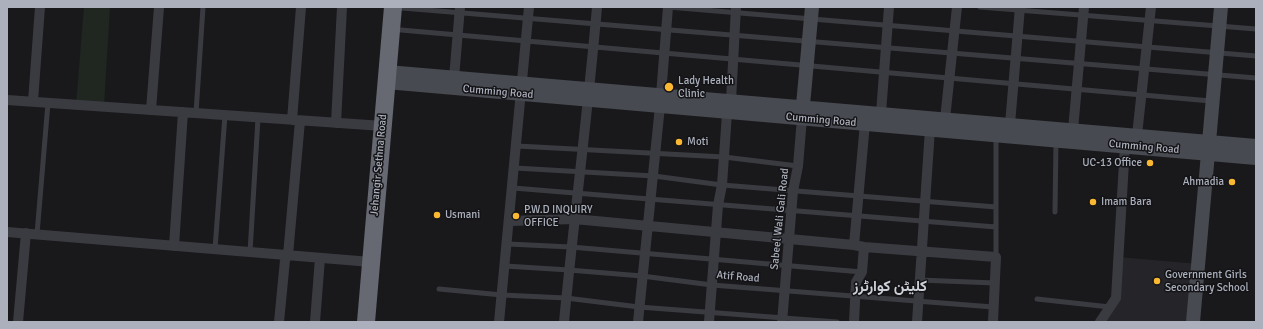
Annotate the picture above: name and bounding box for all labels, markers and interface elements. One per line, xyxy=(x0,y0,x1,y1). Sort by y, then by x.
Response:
place label: Lady Health Clinic xyxy=(678,74,734,100)
marker: Lady Health Clinic xyxy=(663,81,675,93)
street label: Cumming Road xyxy=(462,82,534,102)
street label: Cumming Road xyxy=(785,110,857,130)
street label: Jehangir Sethna Road xyxy=(368,114,390,216)
place label: Moti xyxy=(687,135,708,149)
marker: Moti xyxy=(674,137,684,147)
street label: Cumming Road xyxy=(1108,137,1180,157)
place label: UC-13 Office xyxy=(1082,156,1142,170)
marker: UC-13 Office xyxy=(1145,158,1155,168)
street label: Sabeel Wali Gali Road xyxy=(768,168,792,270)
place label: Ahmadia xyxy=(1183,175,1224,189)
marker: Ahmadia xyxy=(1227,177,1237,187)
place label: Imam Bara xyxy=(1101,195,1152,209)
marker: Imam Bara xyxy=(1088,197,1098,207)
place label: P.W.D INQUIRY OFFICE xyxy=(524,203,592,229)
place label: Usmani xyxy=(445,208,480,222)
marker: Usmani xyxy=(432,210,442,220)
marker: P.W.D INQUIRY OFFICE xyxy=(511,211,521,221)
place label: Government Girls Secondary School xyxy=(1165,268,1249,294)
street label: Atif Road xyxy=(716,269,760,285)
marker: Government Girls Secondary School xyxy=(1152,276,1162,286)
district label: کلیٹن کوارٹرز xyxy=(853,278,927,296)

